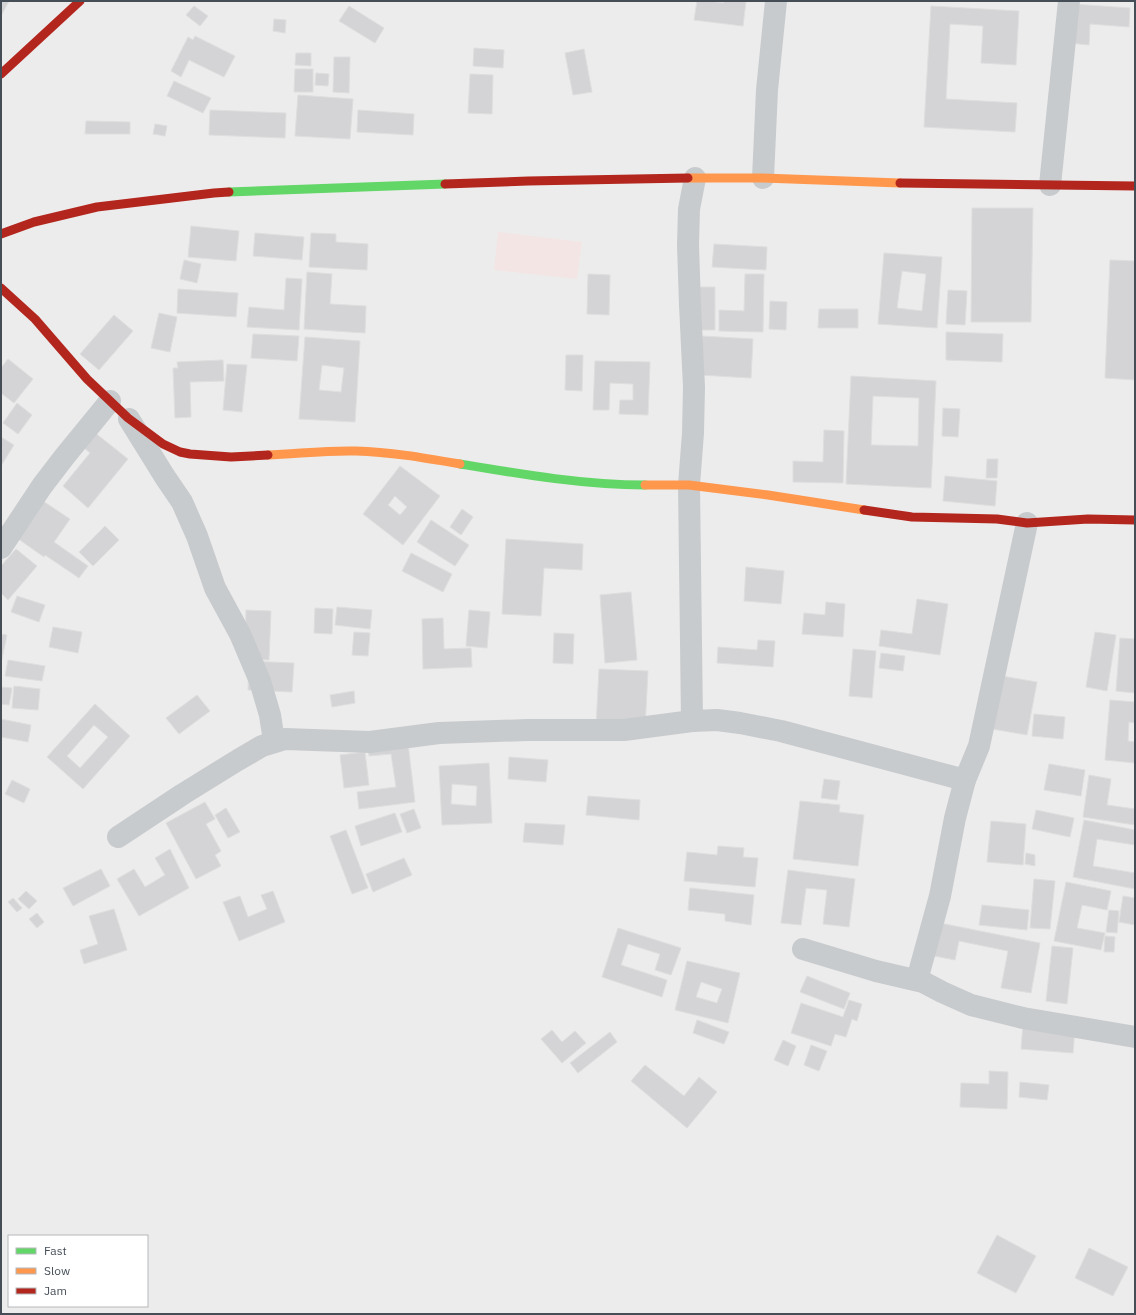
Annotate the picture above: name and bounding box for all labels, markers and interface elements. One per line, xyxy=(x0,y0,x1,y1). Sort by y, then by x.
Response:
legend xyxy=(8,1235,148,1307)
text: Fast xyxy=(44,1243,67,1258)
text: Slow xyxy=(44,1263,70,1278)
text: Jam xyxy=(44,1283,67,1298)

